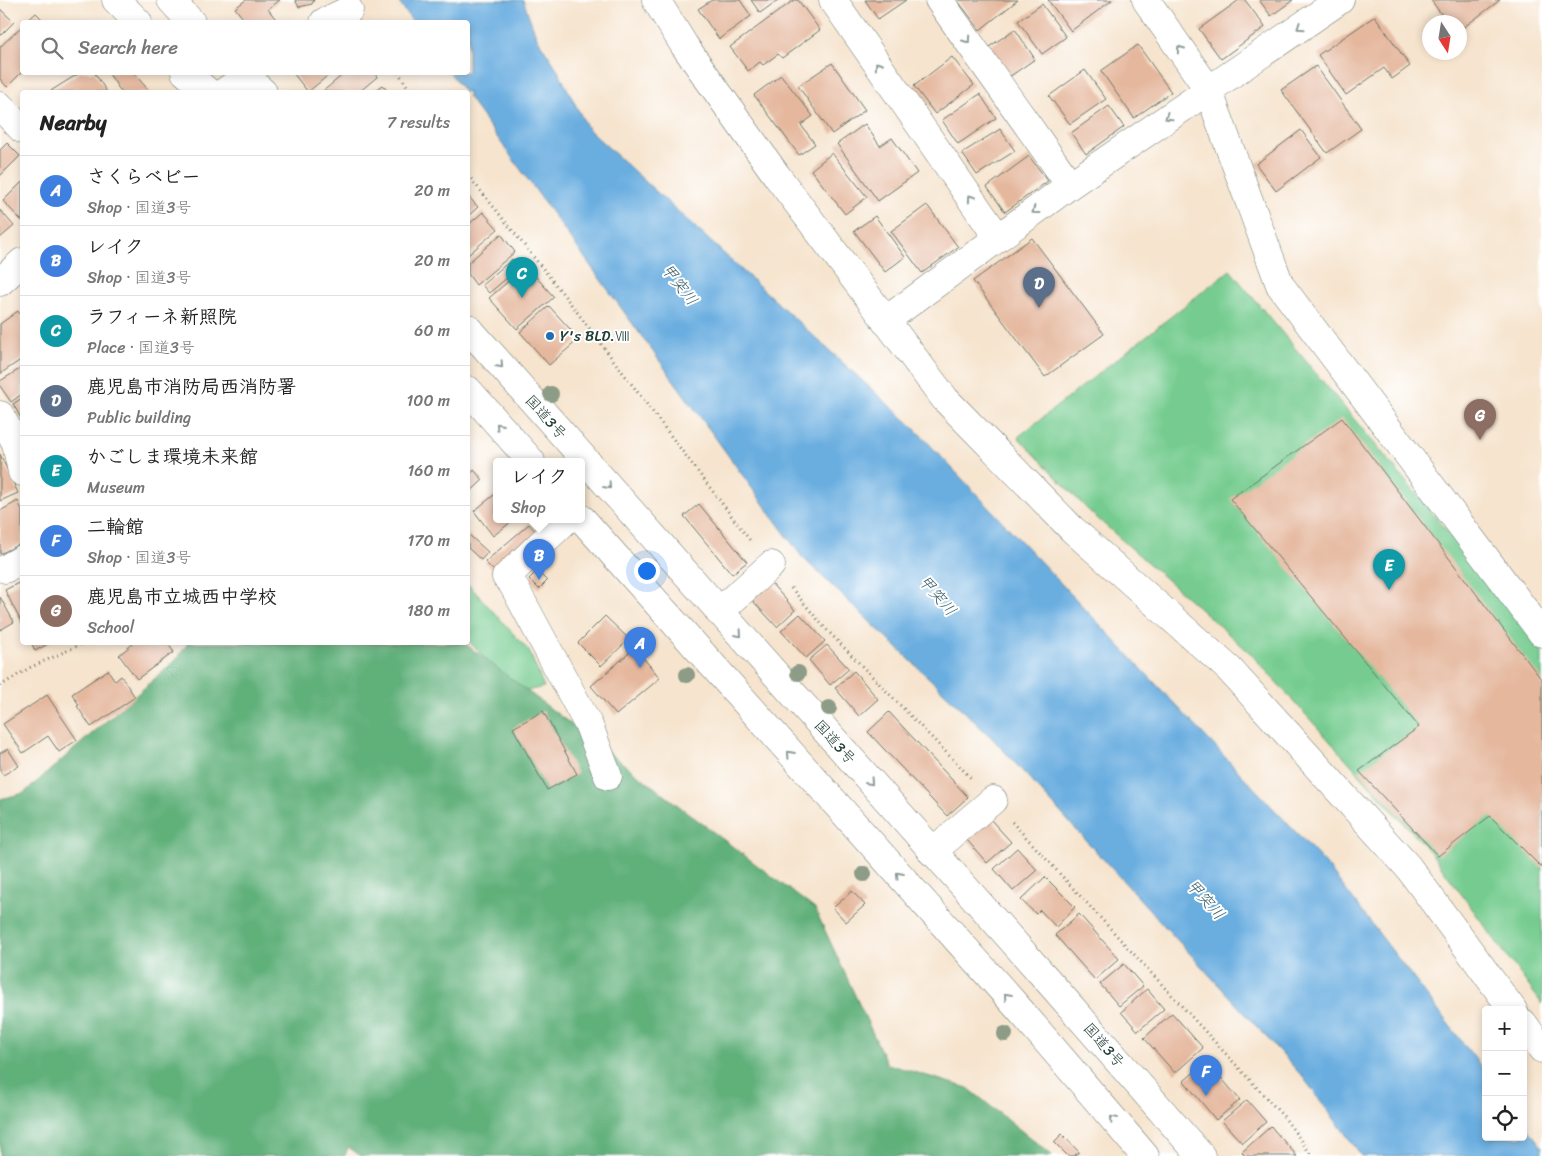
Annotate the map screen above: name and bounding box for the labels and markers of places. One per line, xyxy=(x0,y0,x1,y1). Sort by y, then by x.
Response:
pin: C xyxy=(506,257,538,298)
pin: D xyxy=(1023,267,1055,308)
place label: Y's BLD.Ⅷ xyxy=(560,323,630,349)
marker: Y's BLD.Ⅷ xyxy=(544,330,556,342)
pin: G xyxy=(1464,399,1496,440)
pin: B xyxy=(523,539,555,580)
pin: E xyxy=(1373,549,1405,590)
pin: A xyxy=(624,627,656,668)
pin: F xyxy=(1190,1055,1222,1096)

